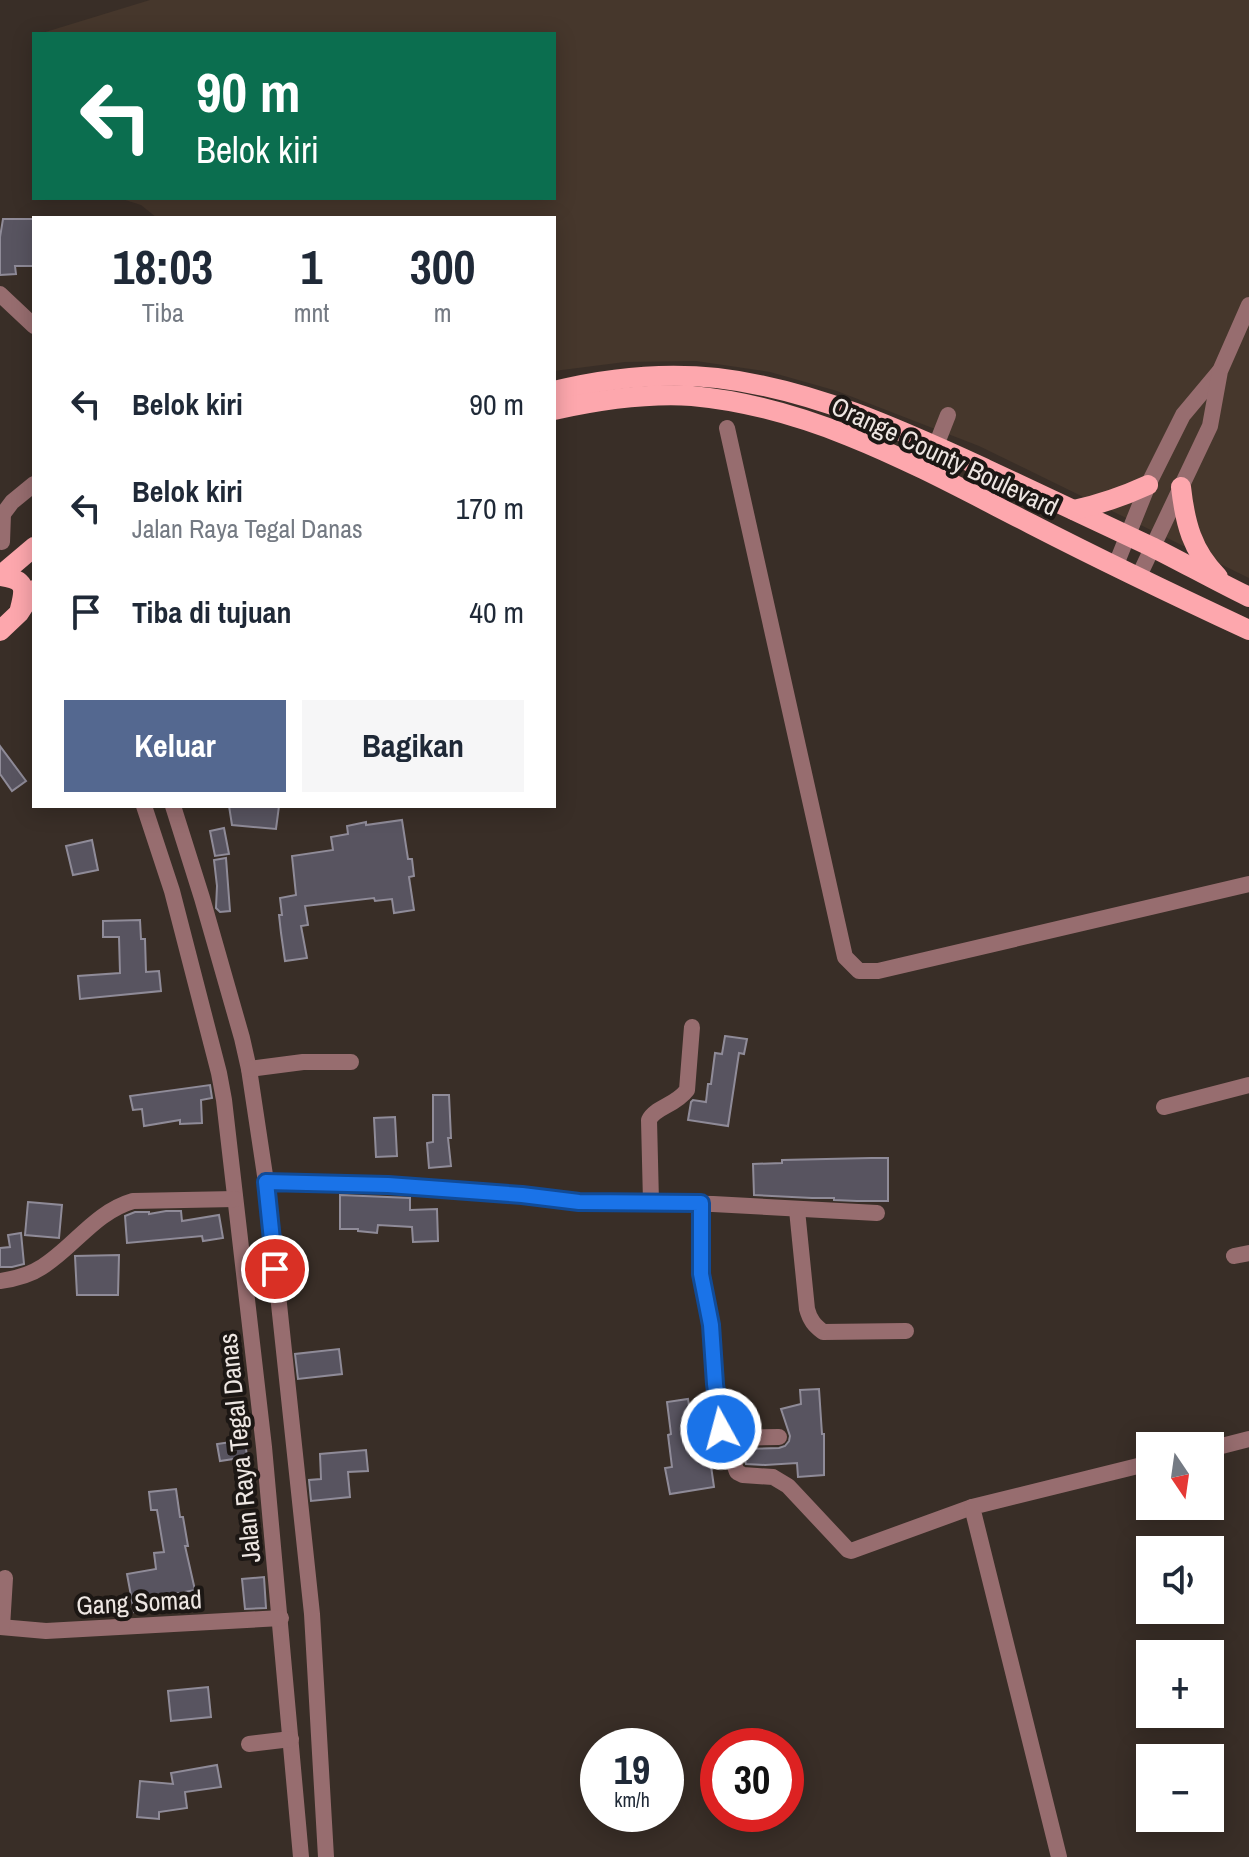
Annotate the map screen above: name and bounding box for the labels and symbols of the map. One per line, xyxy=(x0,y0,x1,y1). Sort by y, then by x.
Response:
street label: Orange County Boulevard xyxy=(826,388,1064,524)
pin xyxy=(241,1235,309,1303)
street label: Jalan Raya Tegal Danas xyxy=(210,1331,268,1565)
position arrow xyxy=(679,1387,763,1471)
north arrow xyxy=(1136,1432,1224,1520)
street label: Gang Somad xyxy=(75,1581,203,1623)
speed limit sign: 30 xyxy=(700,1728,804,1832)

